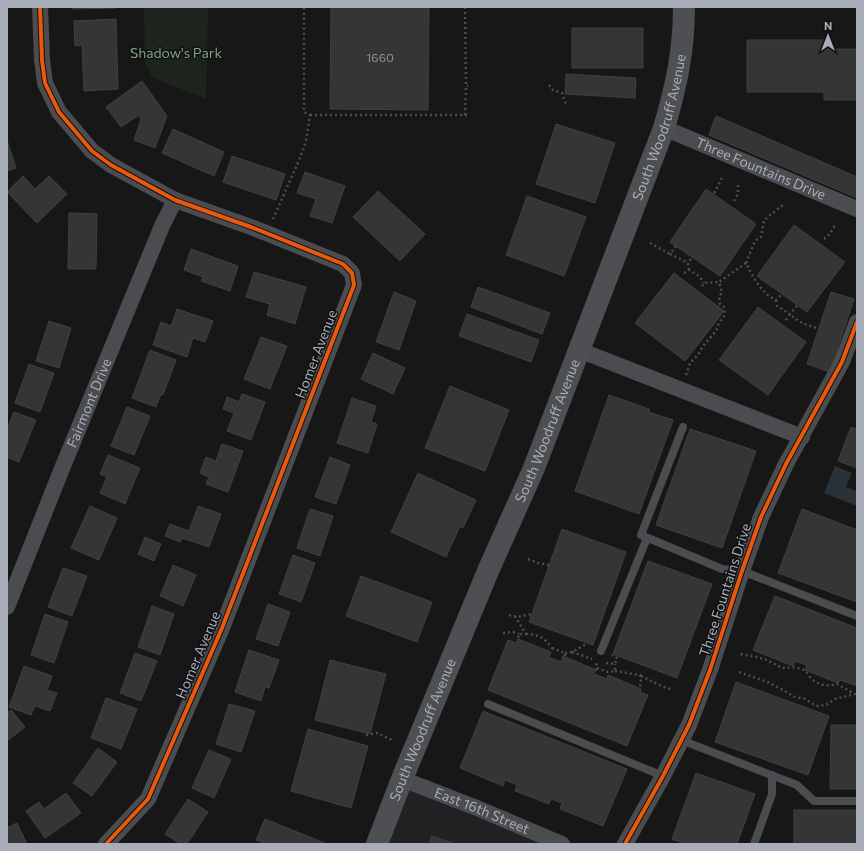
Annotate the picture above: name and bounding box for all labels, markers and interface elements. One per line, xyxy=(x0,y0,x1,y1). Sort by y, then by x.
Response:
north arrow xyxy=(808,16,848,56)
text: N xyxy=(824,19,832,32)
park label: Shadow's Park xyxy=(130,44,222,61)
house number: 1660 xyxy=(366,50,394,64)
street label: South Woodruff Avenue xyxy=(628,53,689,203)
street label: Three Fountains Drive xyxy=(693,133,829,203)
street label: Homer Avenue xyxy=(291,307,340,400)
street label: Fairmont Drive xyxy=(63,355,115,450)
street label: South Woodruff Avenue xyxy=(511,357,583,505)
street label: Three Fountains Drive xyxy=(695,521,754,659)
street label: Homer Avenue xyxy=(171,608,224,701)
street label: South Woodruff Avenue xyxy=(385,656,459,803)
street label: East 16th Street xyxy=(432,783,532,837)

